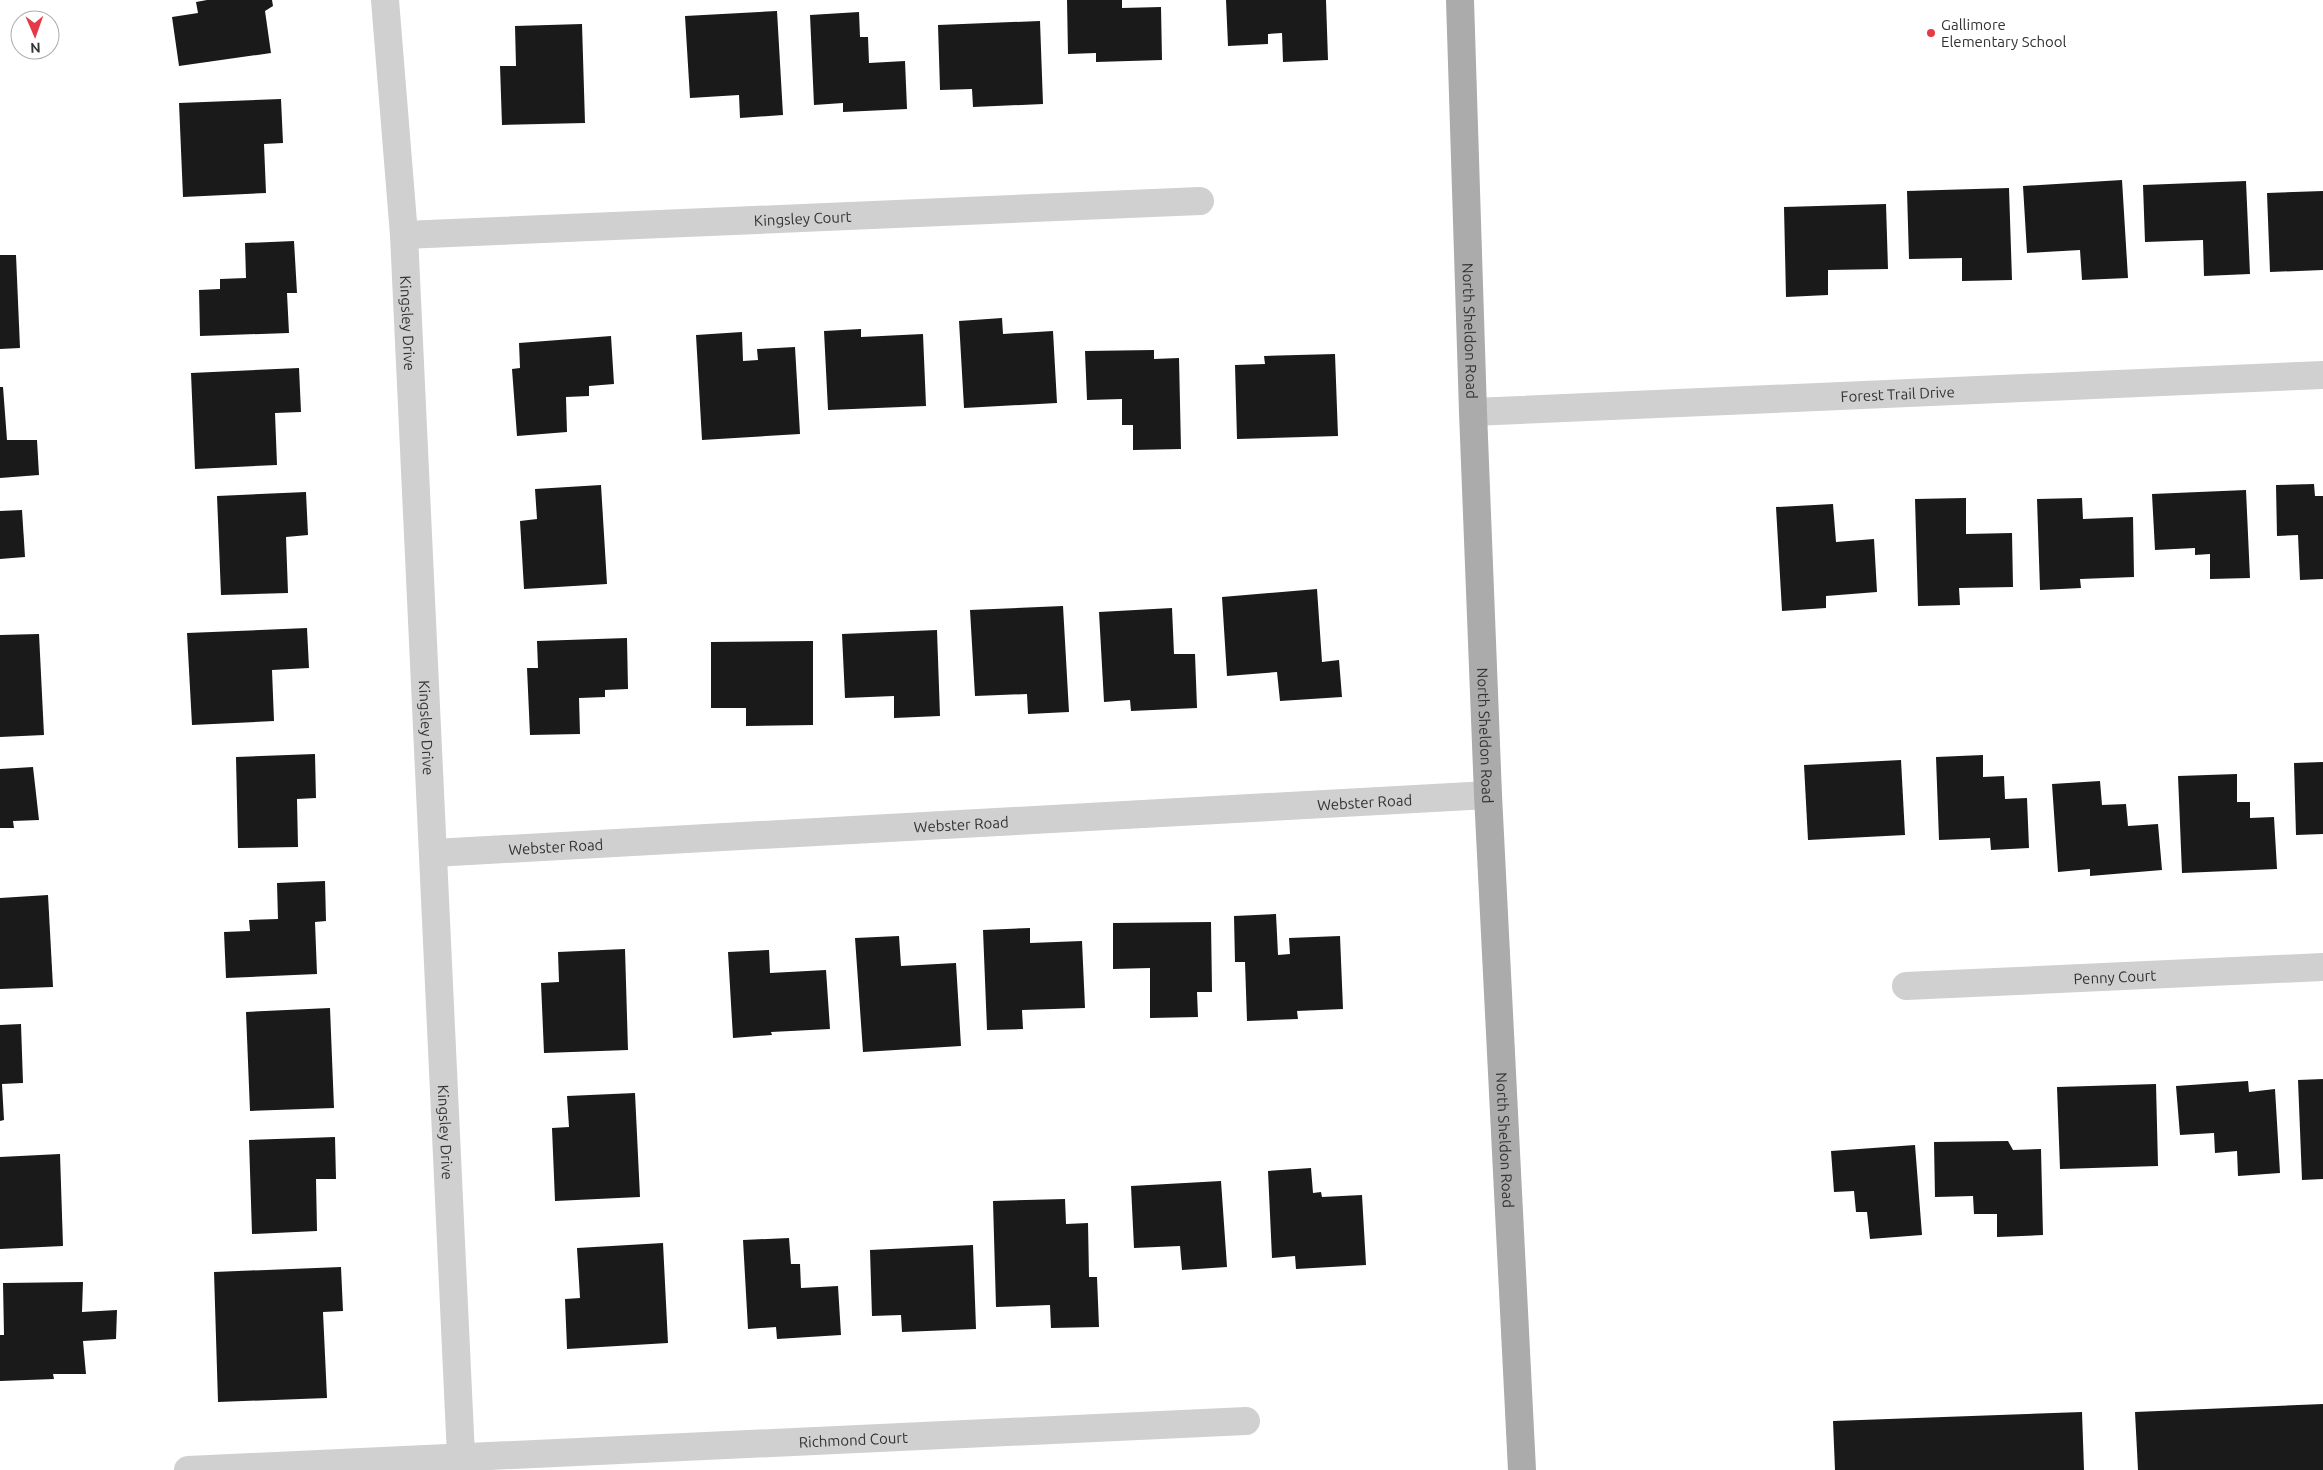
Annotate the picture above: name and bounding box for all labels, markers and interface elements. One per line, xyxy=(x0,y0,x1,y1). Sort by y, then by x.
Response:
north arrow xyxy=(10,10,60,60)
place label: Gallimore Elementary School xyxy=(1941,16,2067,50)
marker: Gallimore Elementary School xyxy=(1925,27,1937,39)
text: N xyxy=(30,40,41,56)
street label: Kingsley Court xyxy=(753,207,852,229)
street label: North Sheldon Road xyxy=(1460,263,1481,399)
street label: Kingsley Drive xyxy=(397,275,419,371)
street label: Forest Trail Drive xyxy=(1840,383,1955,404)
street label: North Sheldon Road xyxy=(1475,667,1497,804)
street label: Kingsley Drive xyxy=(416,680,438,776)
street label: Webster Road xyxy=(1317,791,1413,813)
street label: Webster Road xyxy=(913,813,1009,835)
street label: Webster Road xyxy=(508,835,604,857)
street label: Penny Court xyxy=(2073,966,2157,987)
street label: North Sheldon Road xyxy=(1493,1072,1517,1208)
street label: Kingsley Drive xyxy=(435,1084,457,1180)
street label: Richmond Court xyxy=(798,1428,908,1450)

